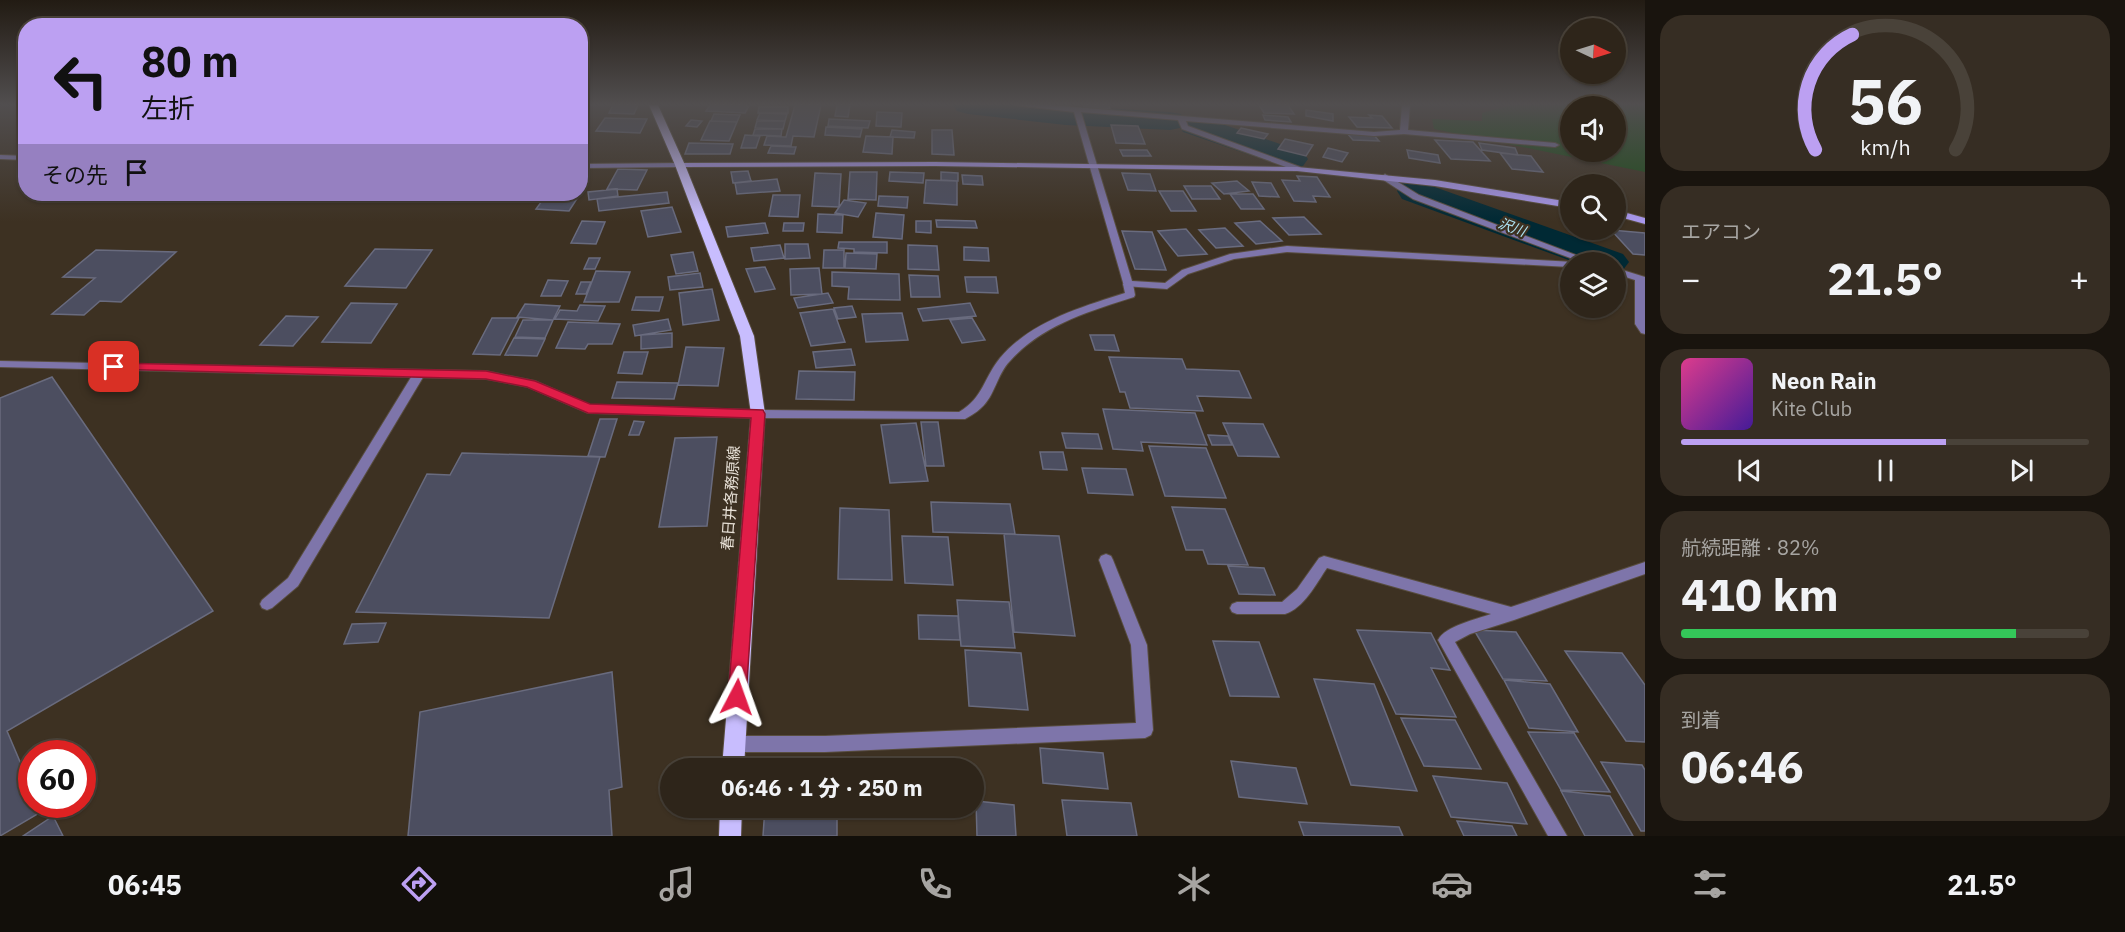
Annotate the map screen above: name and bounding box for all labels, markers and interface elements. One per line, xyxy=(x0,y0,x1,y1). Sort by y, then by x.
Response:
north arrow xyxy=(1560,18,1626,84)
map controls xyxy=(1560,18,1626,318)
text: 80 m xyxy=(141,34,239,89)
icon: left xyxy=(42,42,120,120)
text: 56 xyxy=(1848,60,1922,141)
text: 左折 xyxy=(141,90,195,125)
button: sound xyxy=(1560,96,1626,162)
text: km/h xyxy=(1860,133,1910,161)
icon: arrive xyxy=(120,156,153,189)
text: その先 xyxy=(42,160,108,189)
button: search xyxy=(1560,174,1626,240)
water label: 沢川 xyxy=(1496,214,1530,241)
text: エアコン xyxy=(1681,218,1761,245)
text: 21.5° xyxy=(1827,249,1943,307)
button: layers xyxy=(1560,252,1626,318)
text: − xyxy=(1681,257,1701,300)
text: + xyxy=(2069,257,2089,300)
pin xyxy=(88,341,139,392)
icon: arrive xyxy=(97,350,130,383)
text: Neon Rain xyxy=(1771,366,1877,395)
text: Kite Club xyxy=(1771,395,1852,422)
street label: 春日井各務原線 xyxy=(717,445,744,551)
icon: previous xyxy=(1733,454,1766,487)
icon: pause xyxy=(1869,454,1902,487)
icon: next xyxy=(2005,454,2038,487)
text: 航続距離 · 82% xyxy=(1681,534,1820,561)
text: 410 km xyxy=(1681,565,1839,623)
position arrow xyxy=(705,665,769,729)
text: 到着 xyxy=(1681,706,1721,733)
text: 06:46 xyxy=(1681,737,1804,795)
speed limit sign: 60 xyxy=(18,740,96,818)
text: 06:46 · 1 分 · 250 m xyxy=(721,773,923,802)
icon: directions xyxy=(398,863,440,905)
icon: music xyxy=(656,863,698,905)
icon: phone xyxy=(914,863,956,905)
icon: climate xyxy=(1173,863,1215,905)
icon: car xyxy=(1431,863,1473,905)
icon: filters xyxy=(1689,863,1731,905)
text: 06:45 xyxy=(108,867,182,902)
text: 21.5° xyxy=(1947,867,2017,902)

